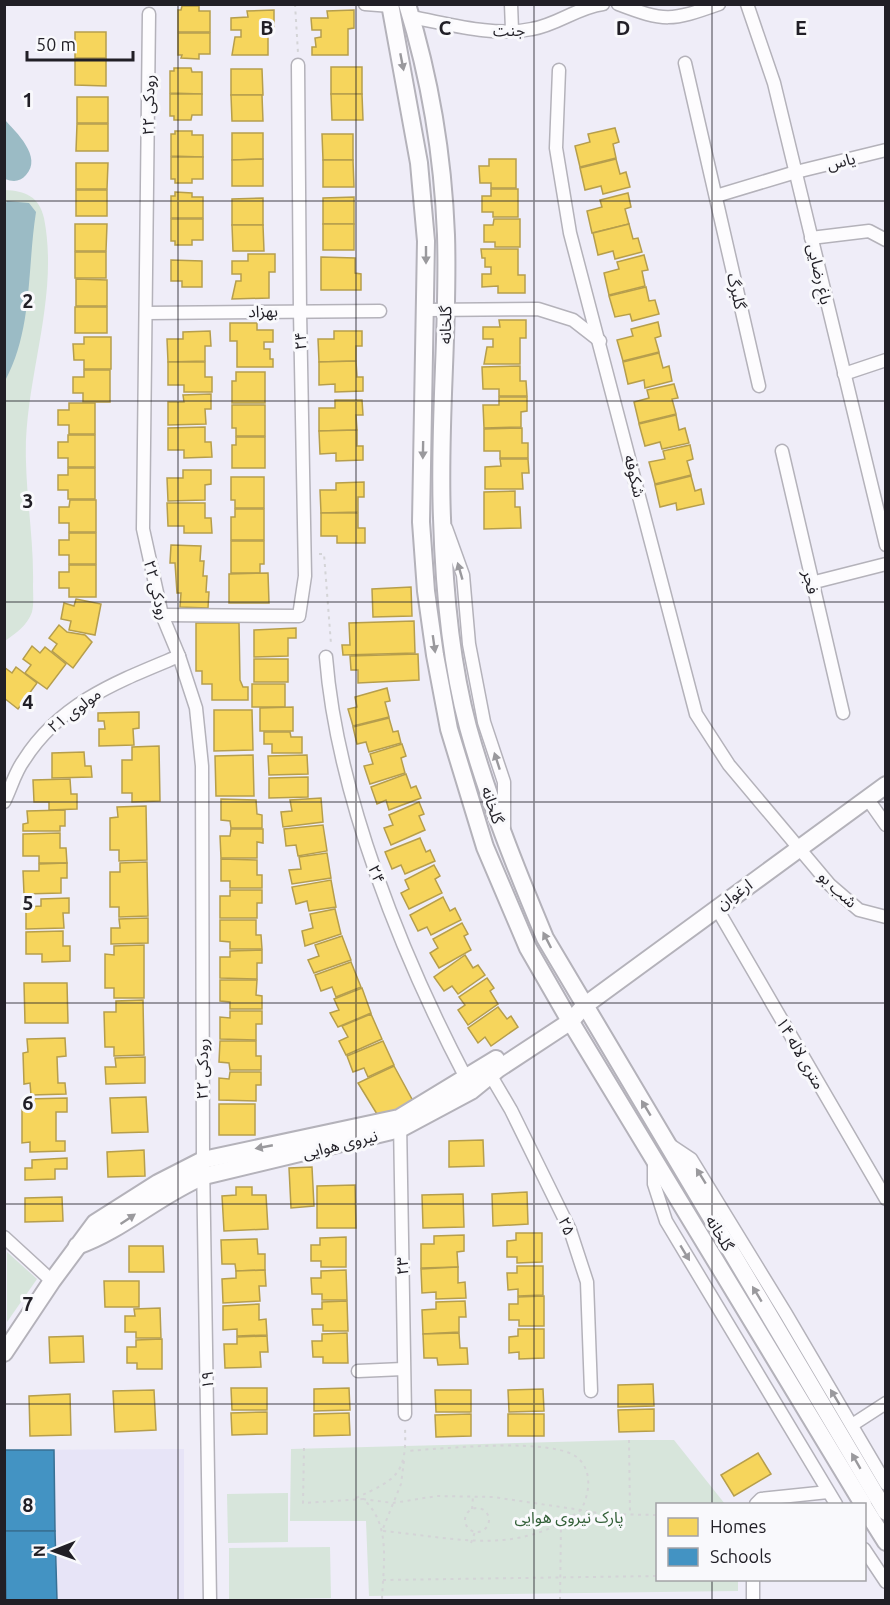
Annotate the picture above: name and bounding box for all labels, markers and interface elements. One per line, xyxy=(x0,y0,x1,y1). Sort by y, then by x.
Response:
text: B xyxy=(260,16,274,39)
text: C xyxy=(439,16,452,39)
text: D xyxy=(616,16,630,39)
text: E xyxy=(795,16,807,39)
street label: جنت xyxy=(493,21,525,39)
scale bar xyxy=(27,24,134,62)
text: 50 m xyxy=(36,34,76,54)
one-way arrow xyxy=(398,52,407,71)
street label: رودکی ۲۲ xyxy=(138,74,159,136)
text: 1 xyxy=(22,88,34,111)
street label: یاس xyxy=(825,149,857,174)
street label: باغ رضایی xyxy=(800,242,836,307)
one-way arrow xyxy=(421,245,431,264)
street label: گلبرگ xyxy=(723,271,750,311)
text: 2 xyxy=(22,289,34,312)
street label: بهزاد xyxy=(248,302,278,321)
street label: گلخانه xyxy=(436,305,454,344)
street label: ۲۴ xyxy=(291,332,309,350)
one-way arrow xyxy=(418,440,428,459)
street label: شکوفه xyxy=(620,453,649,499)
text: 3 xyxy=(22,489,34,512)
street label: رودکی ۲۲ xyxy=(140,558,173,622)
one-way arrow xyxy=(455,562,464,580)
street label: فجر xyxy=(798,567,822,596)
one-way arrow xyxy=(429,635,438,654)
street label: مولوی ۲۱ xyxy=(44,684,105,737)
text: 4 xyxy=(22,690,34,713)
one-way arrow xyxy=(492,752,501,770)
street label: گلخانه xyxy=(479,784,508,826)
street label: ۲۴ xyxy=(365,862,389,886)
street label: شب بو xyxy=(815,867,861,912)
street label: ارغوان xyxy=(713,875,756,914)
text: 5 xyxy=(22,891,34,914)
one-way arrow xyxy=(542,932,551,949)
street label: ۱۴ متری لاله xyxy=(772,1014,829,1093)
street label: رودکی ۲۲ xyxy=(193,1038,212,1100)
text: 6 xyxy=(22,1091,34,1114)
one-way arrow xyxy=(640,1100,651,1116)
street label: نیروی هوایی xyxy=(301,1126,380,1163)
one-way arrow xyxy=(254,1143,273,1152)
one-way arrow xyxy=(696,1168,707,1184)
street label: گلخانه xyxy=(702,1212,738,1254)
one-way arrow xyxy=(120,1214,137,1225)
street label: ۲۵ xyxy=(555,1214,579,1238)
one-way arrow xyxy=(680,1245,690,1262)
street label: ۲۳ xyxy=(393,1257,411,1275)
one-way arrow xyxy=(751,1286,762,1302)
text: 7 xyxy=(22,1292,34,1315)
street label: ۱۹ xyxy=(198,1371,216,1389)
one-way arrow xyxy=(830,1389,841,1405)
one-way arrow xyxy=(851,1453,862,1469)
text: 8 xyxy=(22,1493,34,1516)
legend xyxy=(656,1503,866,1581)
park label: پارک نیروی هوایی xyxy=(514,1508,624,1528)
text: Homes xyxy=(710,1516,767,1536)
north arrow xyxy=(24,1521,84,1581)
text: N xyxy=(30,1545,48,1557)
text: Schools xyxy=(710,1546,772,1566)

